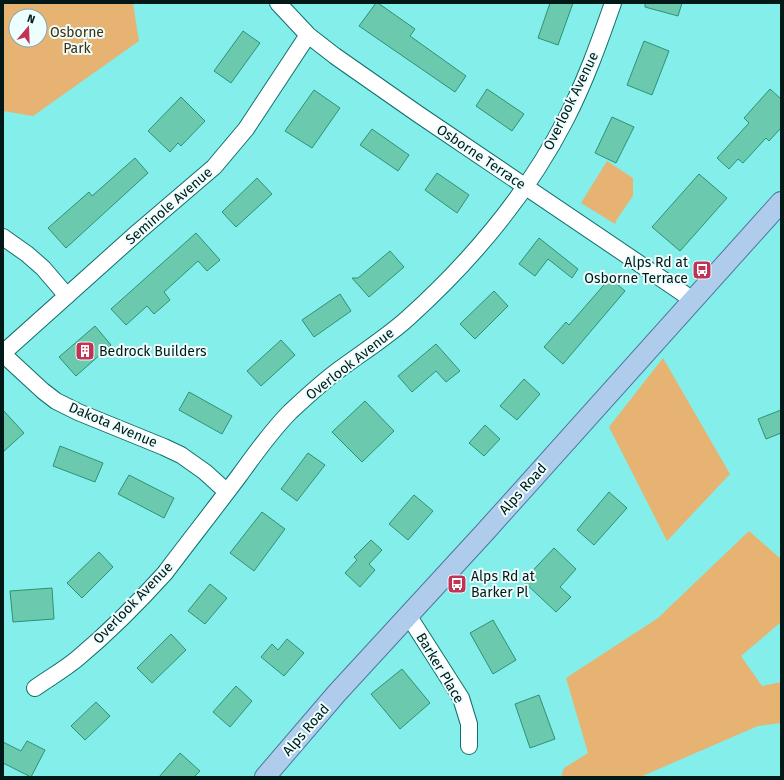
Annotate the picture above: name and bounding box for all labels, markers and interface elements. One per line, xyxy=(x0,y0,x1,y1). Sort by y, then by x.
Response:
north arrow xyxy=(8,8,48,48)
text: N xyxy=(26,12,37,26)
park label: Osborne Park xyxy=(50,24,104,57)
street label: Overlook Avenue xyxy=(540,49,602,153)
street label: Osborne Terrace xyxy=(433,121,529,193)
street label: Seminole Avenue xyxy=(122,164,216,248)
place label: Alps Rd at Osborne Terrace xyxy=(584,254,689,287)
bus stop icon: Alps Rd at Osborne Terrace xyxy=(691,259,713,281)
street label: Overlook Avenue xyxy=(302,324,398,404)
building icon: Bedrock Builders xyxy=(74,340,96,362)
place label: Bedrock Builders xyxy=(99,343,207,360)
street label: Dakota Avenue xyxy=(66,399,160,451)
street label: Alps Road xyxy=(496,460,550,518)
street label: Overlook Avenue xyxy=(90,559,176,647)
place label: Alps Rd at Barker Pl xyxy=(471,568,536,601)
bus stop icon: Alps Rd at Barker Pl xyxy=(446,573,468,595)
street label: Barker Place xyxy=(412,630,468,706)
street label: Alps Road xyxy=(279,701,333,759)

